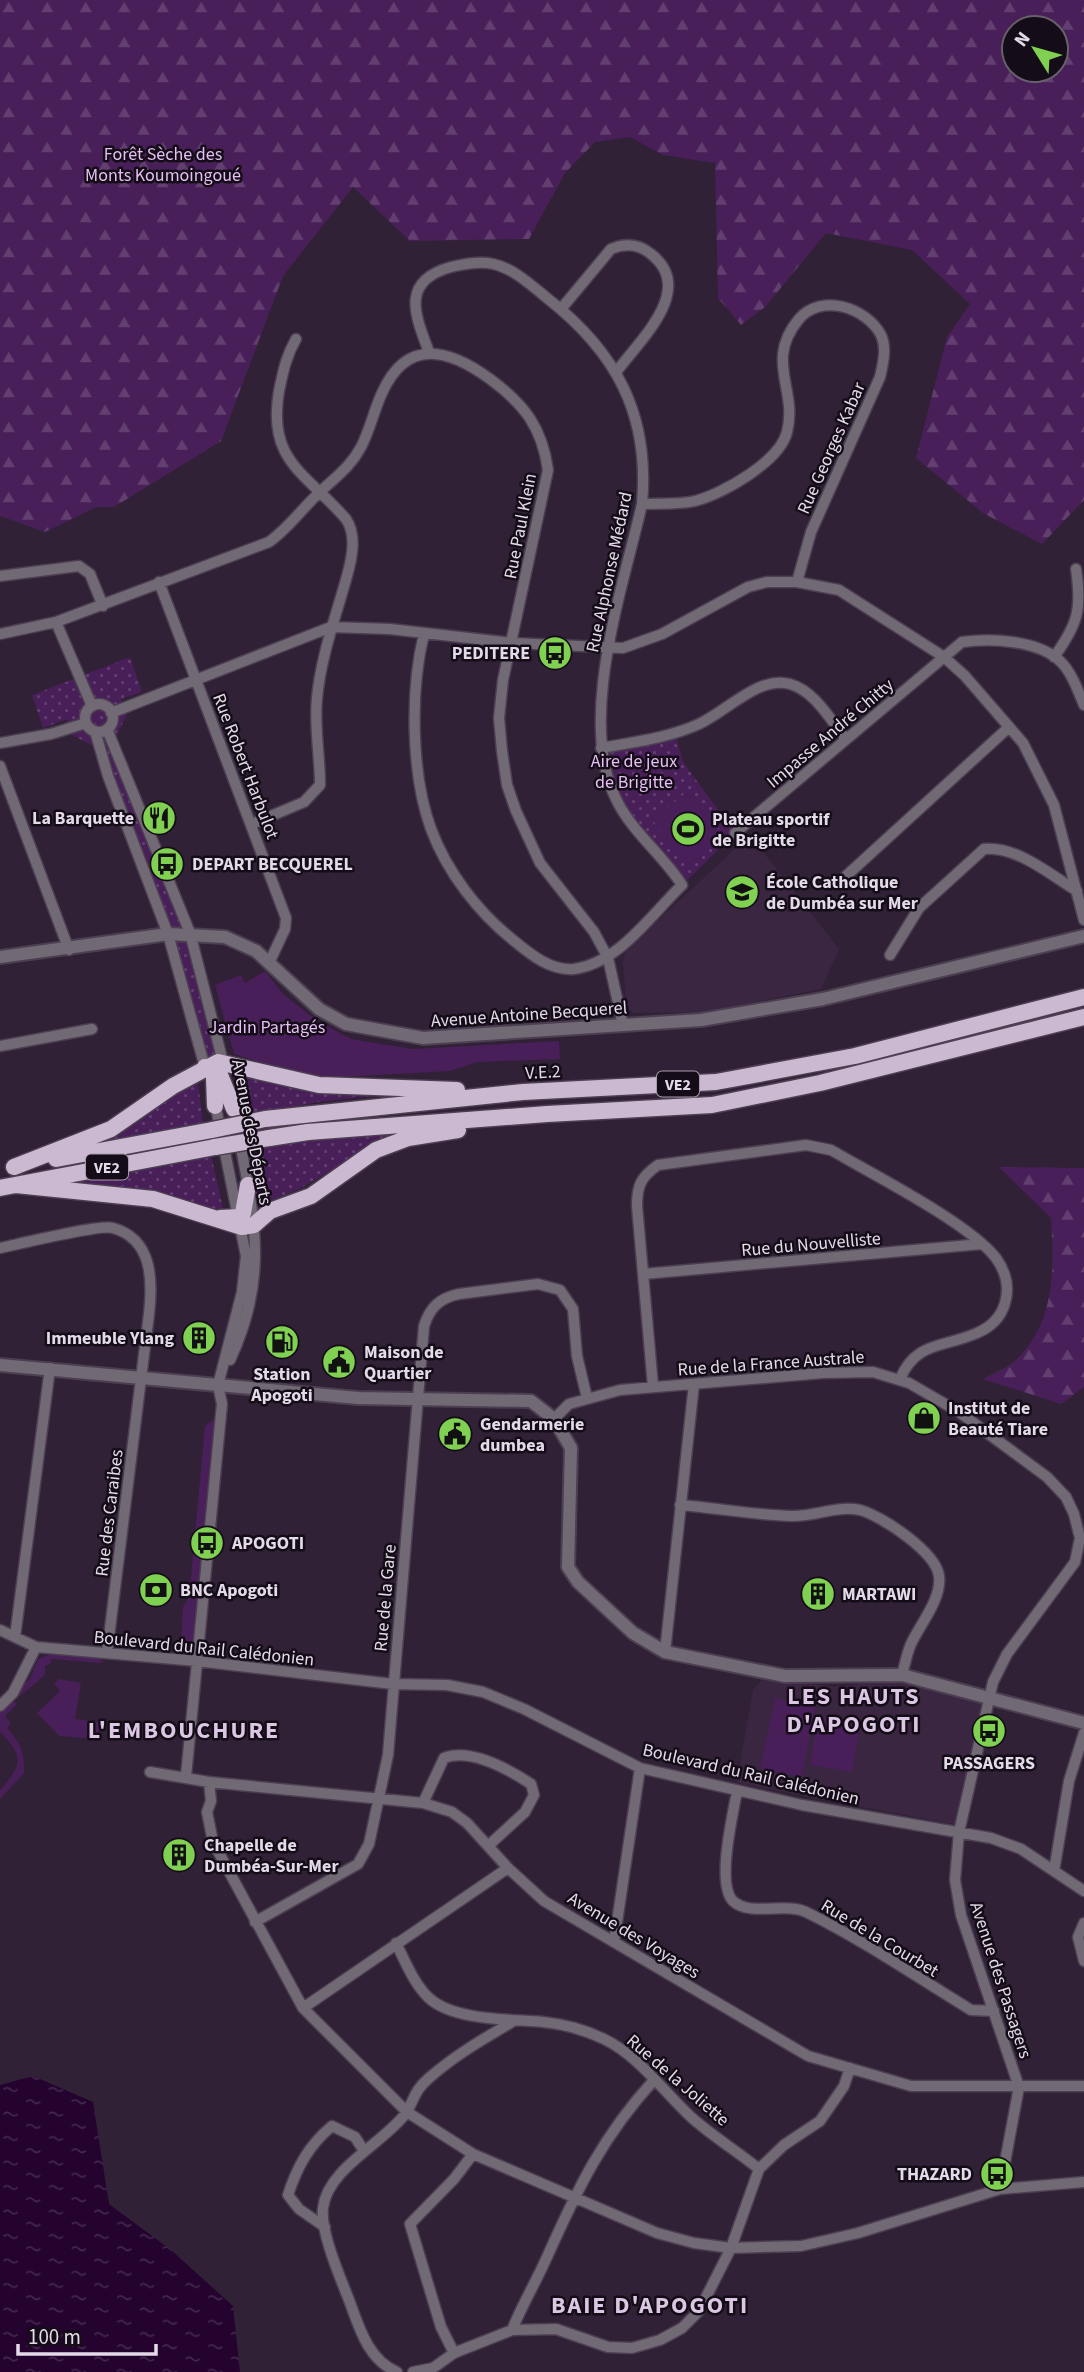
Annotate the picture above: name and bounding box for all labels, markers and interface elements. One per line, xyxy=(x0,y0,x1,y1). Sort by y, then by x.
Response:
north arrow xyxy=(1000,14,1070,84)
text: N xyxy=(1008,26,1037,53)
park label: Forêt Sèche des Monts Koumoingoué xyxy=(85,142,241,188)
street label: Rue Georges Kabar xyxy=(791,378,872,518)
street label: Rue Paul Klein xyxy=(498,471,543,581)
street label: Rue Alphonse Médard xyxy=(580,490,639,655)
bus stop icon: PEDITERE xyxy=(536,634,574,672)
place label: PEDITERE xyxy=(452,641,530,666)
street label: Impasse André Chitty xyxy=(761,672,900,794)
street label: Rue Robert Harbulot xyxy=(206,690,285,843)
park label: Aire de jeux de Brigitte xyxy=(591,749,677,795)
restaurant icon: La Barquette xyxy=(140,799,178,837)
place label: La Barquette xyxy=(32,806,134,831)
place label: Plateau sportif de Brigitte xyxy=(712,807,830,853)
sports icon: Plateau sportif de Brigitte xyxy=(669,810,707,848)
bus stop icon: DEPART BECQUEREL xyxy=(148,845,186,883)
place label: DEPART BECQUEREL xyxy=(192,852,353,877)
place label: École Catholique de Dumbéa sur Mer xyxy=(766,870,919,916)
school or university icon: École Catholique de Dumbéa sur Mer xyxy=(723,873,761,911)
street label: Avenue Antoine Becquerel xyxy=(430,995,628,1034)
park label: Jardin Partagés xyxy=(209,1015,325,1040)
street label: Avenue des Départs xyxy=(225,1057,278,1207)
street label: V.E.2 xyxy=(525,1059,561,1086)
road number: VE2 xyxy=(657,1072,699,1096)
road number: VE2 xyxy=(86,1154,128,1180)
street label: Rue du Nouvelliste xyxy=(740,1226,882,1263)
building icon: Immeuble Ylang xyxy=(180,1319,218,1357)
fuel station icon: Station Apogoti xyxy=(263,1323,301,1361)
place label: Immeuble Ylang xyxy=(46,1326,174,1351)
place label: Maison de Quartier xyxy=(364,1340,444,1386)
public building icon: Maison de Quartier xyxy=(320,1343,358,1381)
street label: Rue de la France Australe xyxy=(677,1344,865,1382)
place label: Station Apogoti xyxy=(250,1362,313,1408)
place label: Institut de Beauté Tiare xyxy=(948,1396,1048,1442)
shop icon: Institut de Beauté Tiare xyxy=(905,1399,943,1437)
place label: Gendarmerie dumbea xyxy=(480,1412,584,1458)
public building icon: Gendarmerie dumbea xyxy=(436,1415,474,1453)
street label: Rue des Caraibes xyxy=(89,1448,130,1578)
bus stop icon: APOGOTI xyxy=(188,1524,226,1562)
place label: APOGOTI xyxy=(231,1531,304,1556)
street label: Rue de la Gare xyxy=(368,1543,403,1653)
bank icon: BNC Apogoti xyxy=(137,1571,175,1609)
building icon: MARTAWI xyxy=(799,1575,837,1613)
place label: BNC Apogoti xyxy=(180,1578,278,1603)
place label: MARTAWI xyxy=(842,1582,916,1607)
street label: Boulevard du Rail Calédonien xyxy=(93,1624,315,1673)
district label: LES HAUTS D'APOGOTI xyxy=(787,1679,921,1742)
bus stop icon: PASSAGERS xyxy=(970,1712,1008,1750)
district label: L'EMBOUCHURE xyxy=(88,1713,280,1748)
street label: Boulevard du Rail Calédonien xyxy=(640,1737,862,1812)
place label: PASSAGERS xyxy=(943,1751,1035,1776)
place label: Chapelle de Dumbéa-Sur-Mer xyxy=(204,1833,339,1879)
building icon: Chapelle de Dumbéa-Sur-Mer xyxy=(160,1836,198,1874)
street label: Avenue des Voyages xyxy=(563,1886,705,1985)
street label: Rue de la Courbet xyxy=(816,1893,943,1983)
street label: Avenue des Passagers xyxy=(963,1899,1038,2062)
street label: Rue de la Joliette xyxy=(621,2029,735,2132)
bus stop icon: THAZARD xyxy=(978,2155,1016,2193)
place label: THAZARD xyxy=(897,2162,972,2187)
district label: BAIE D'APOGOTI xyxy=(551,2288,749,2323)
scale bar xyxy=(18,2312,156,2356)
text: 100 m xyxy=(28,2322,81,2352)

